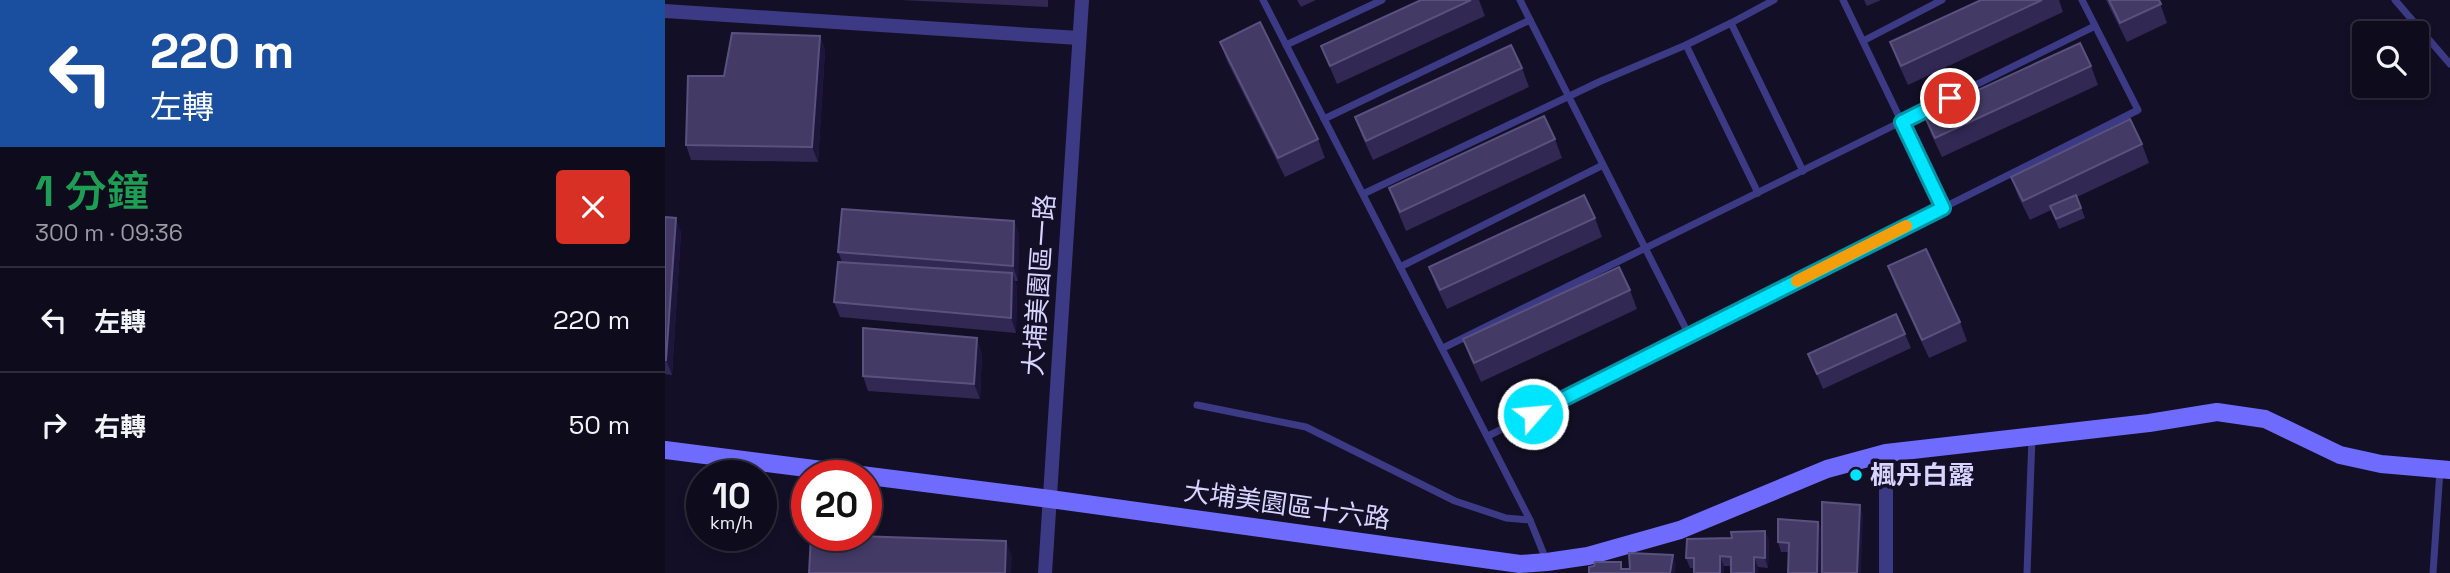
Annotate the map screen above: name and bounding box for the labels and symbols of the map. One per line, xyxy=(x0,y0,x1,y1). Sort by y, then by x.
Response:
pin xyxy=(1920,68,1980,128)
street label: 大埔美園區一路 xyxy=(1016,193,1062,377)
position arrow xyxy=(1496,377,1570,451)
place label: 楓丹白露 xyxy=(1870,458,1974,492)
speed limit sign: 20 xyxy=(791,460,882,551)
marker: 楓丹白露 xyxy=(1848,467,1864,483)
street label: 大埔美園區十六路 xyxy=(1182,474,1392,536)

